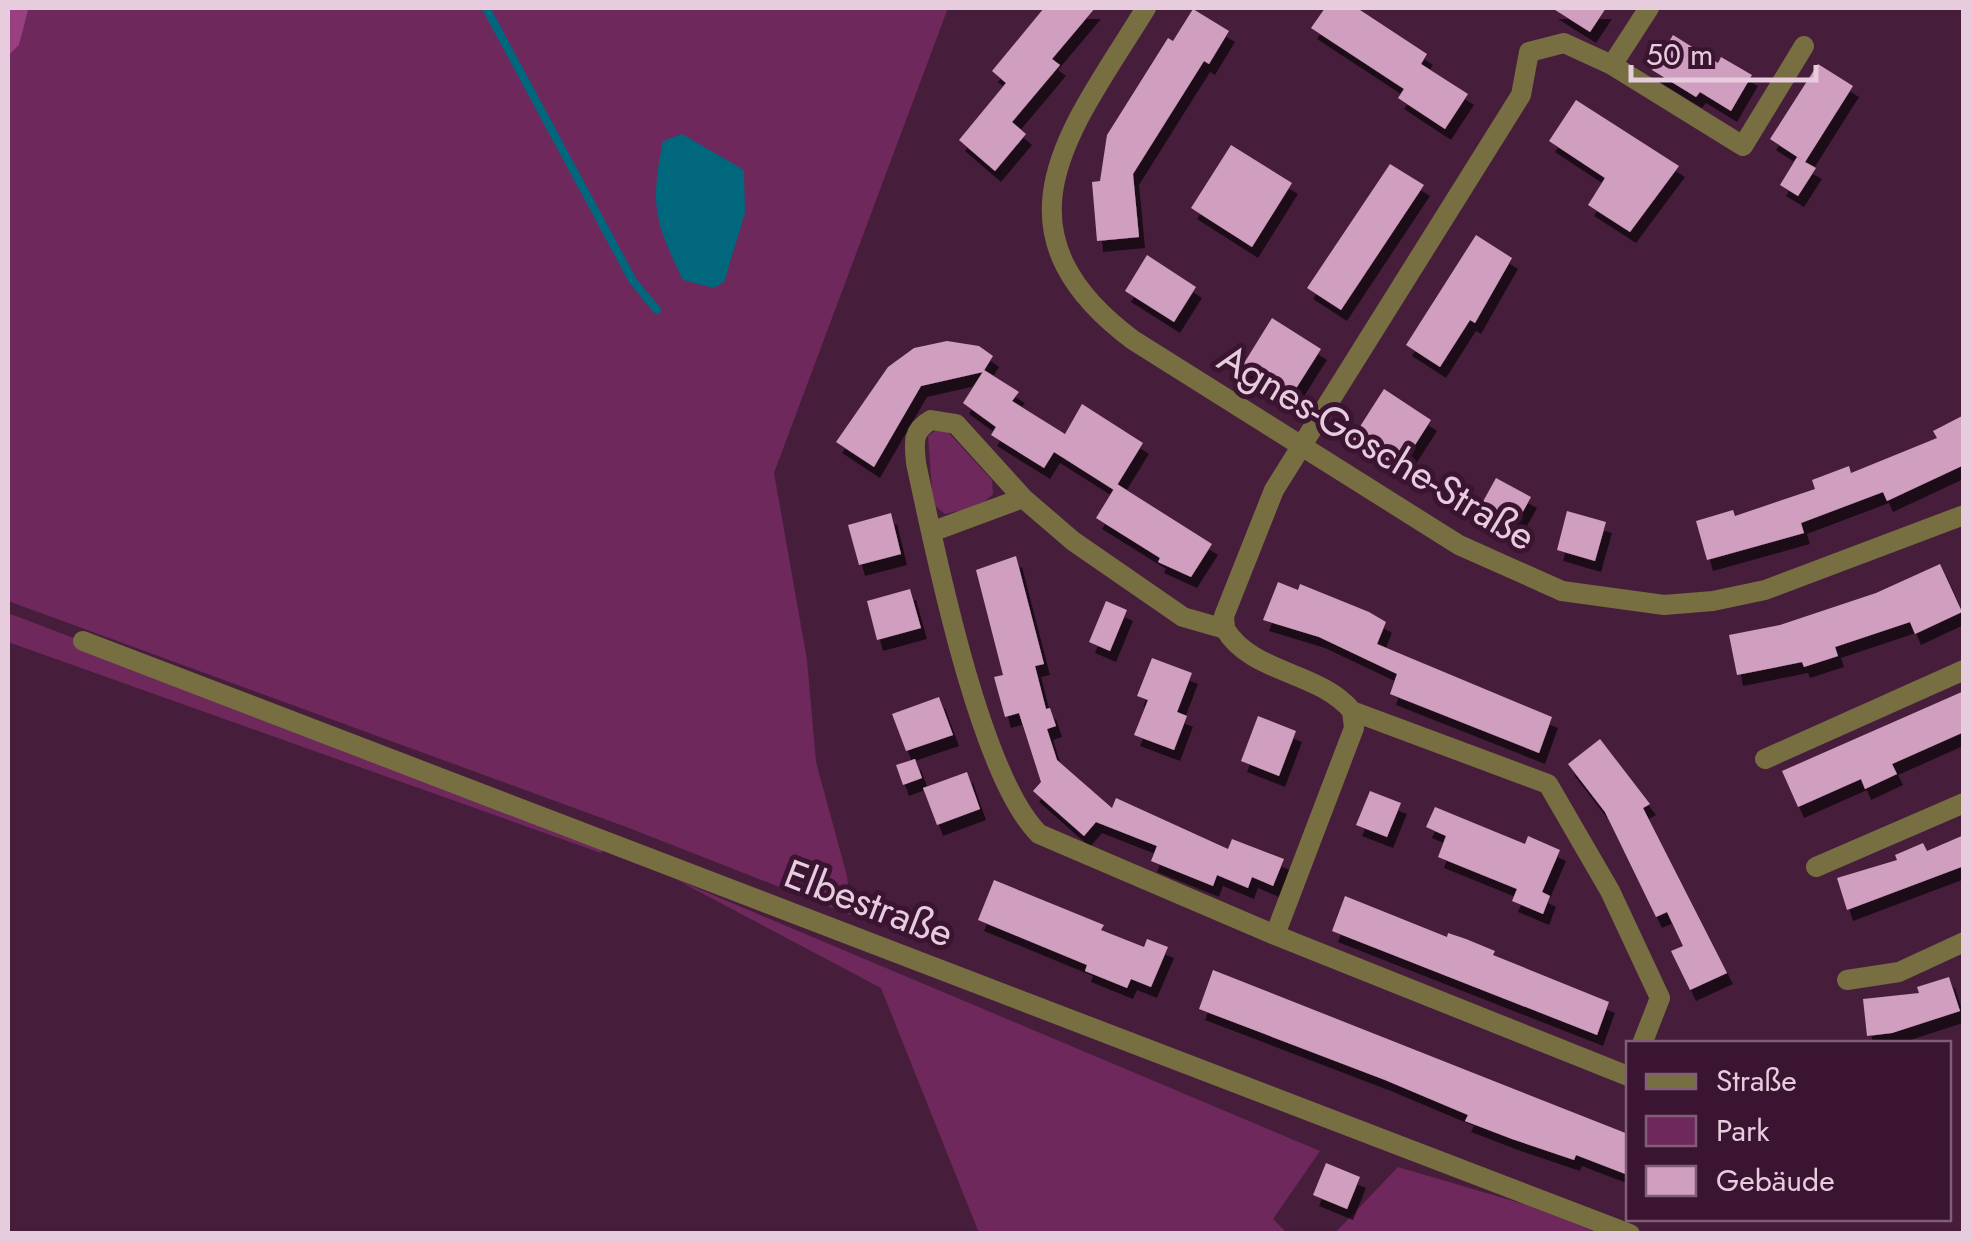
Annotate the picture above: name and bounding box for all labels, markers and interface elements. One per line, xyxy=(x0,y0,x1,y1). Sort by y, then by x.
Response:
scale bar xyxy=(1631,20,1816,82)
text: 50 m xyxy=(1646,33,1713,76)
street label: Agnes-Gosche-Straße xyxy=(1207,329,1547,565)
street label: Elbestraße xyxy=(776,844,962,962)
legend xyxy=(1626,1041,1951,1221)
text: Straße xyxy=(1716,1059,1797,1102)
text: Park xyxy=(1716,1109,1770,1152)
text: Gebäude xyxy=(1716,1159,1835,1202)

